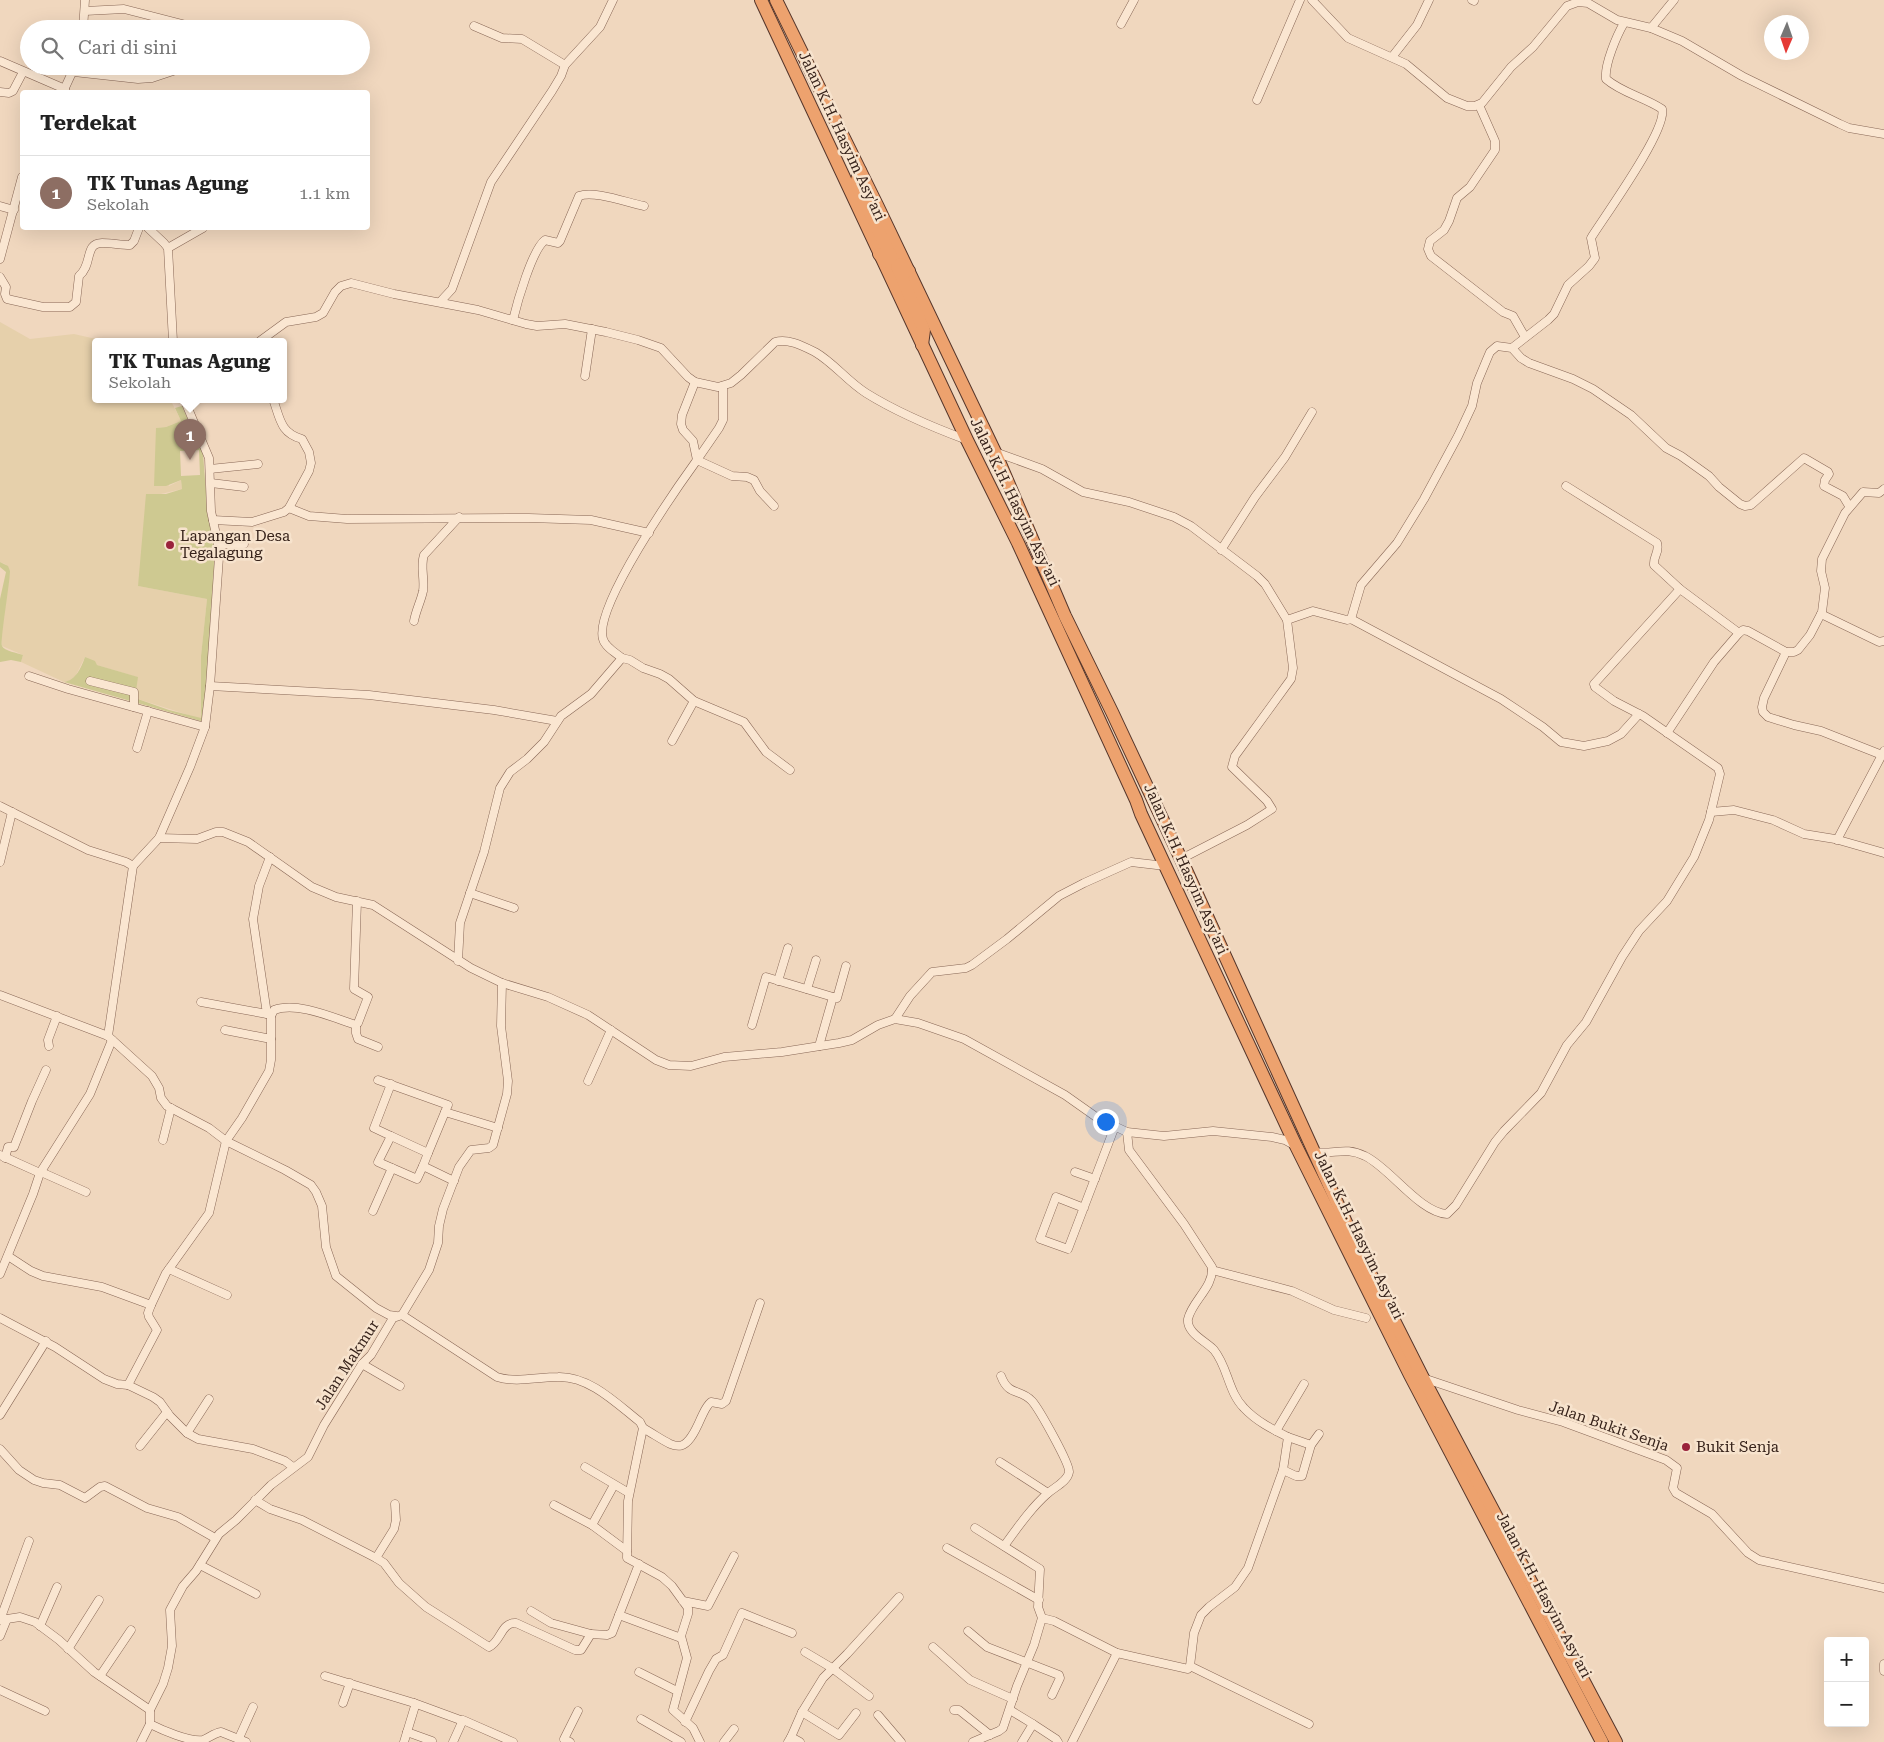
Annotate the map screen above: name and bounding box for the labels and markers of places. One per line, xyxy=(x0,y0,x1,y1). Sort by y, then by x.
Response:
pin: 1 xyxy=(174,419,206,460)
place label: Lapangan Desa Tegalagung xyxy=(180,527,290,562)
marker: Lapangan Desa Tegalagung xyxy=(164,539,176,551)
place label: Bukit Senja xyxy=(1696,1438,1779,1456)
marker: Bukit Senja xyxy=(1680,1441,1692,1453)

